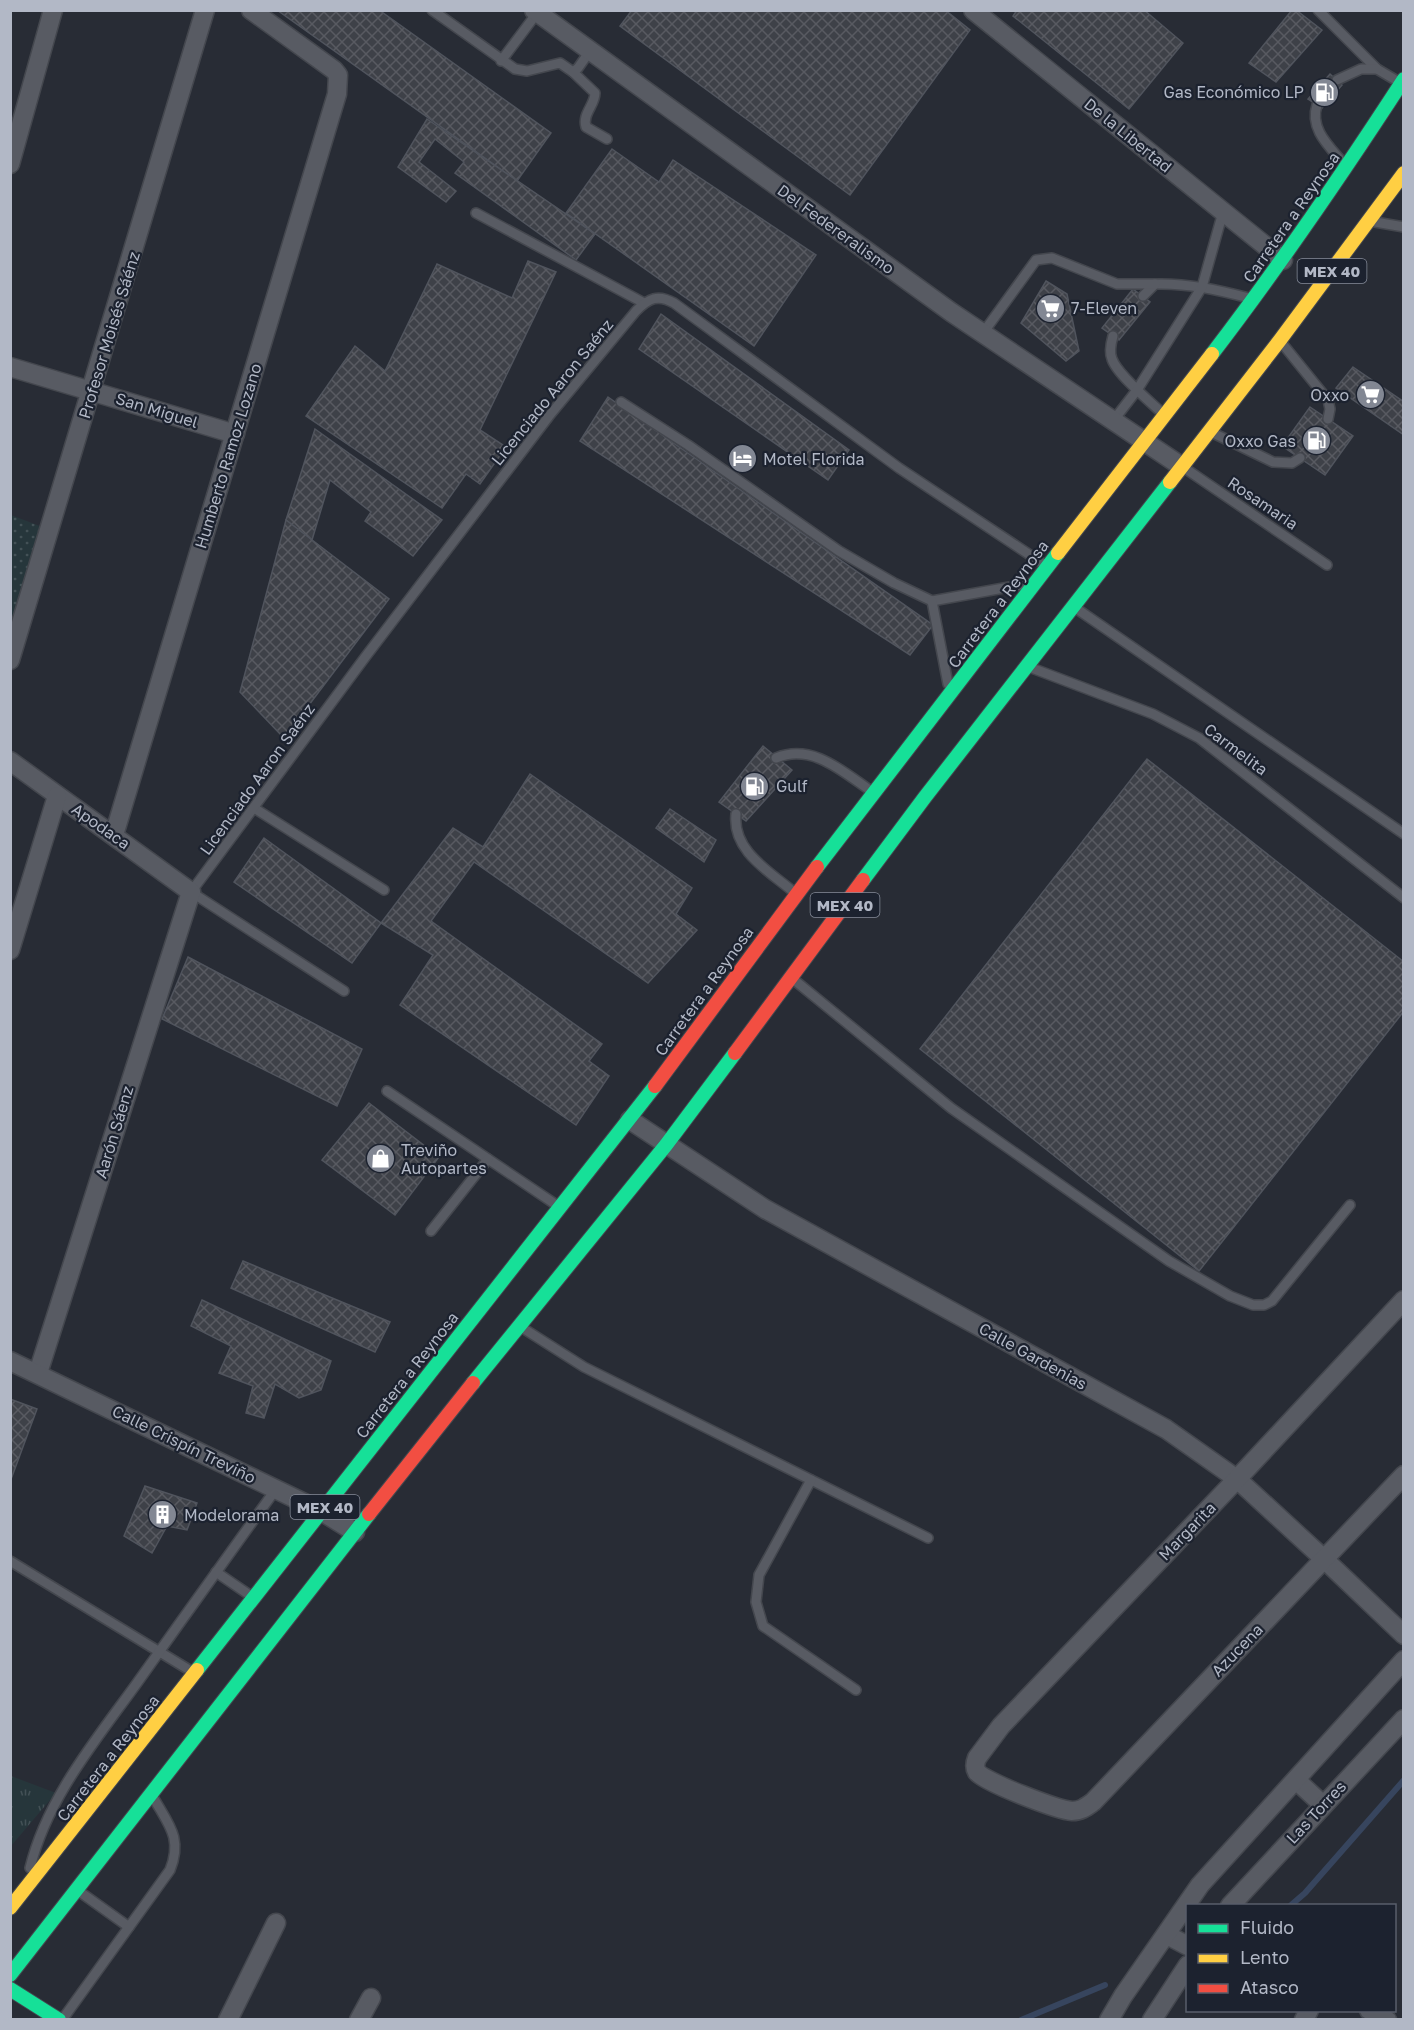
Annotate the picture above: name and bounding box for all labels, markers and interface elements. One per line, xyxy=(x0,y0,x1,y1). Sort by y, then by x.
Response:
fuel station icon: Gas Económico LP xyxy=(1309,76,1341,108)
place label: Gas Económico LP xyxy=(1163,82,1304,102)
street label: De la Libertad xyxy=(1080,94,1176,176)
street label: Carretera a Reynosa xyxy=(1238,148,1344,286)
street label: Del Federeralismo xyxy=(774,180,898,278)
street label: Profesor Moisés Sáénz xyxy=(74,249,144,421)
road number: MEX 40 xyxy=(1298,259,1366,283)
supermarket icon: 7-Eleven xyxy=(1034,292,1066,324)
place label: 7-Eleven xyxy=(1071,298,1137,318)
street label: Licenciado Aaron Saénz xyxy=(487,315,617,469)
street label: Humberto Ramoz Lozano xyxy=(190,361,266,551)
supermarket icon: Oxxo xyxy=(1354,379,1386,411)
place label: Oxxo xyxy=(1310,385,1349,405)
street label: San Miguel xyxy=(113,388,201,432)
fuel station icon: Oxxo Gas xyxy=(1301,425,1333,457)
place label: Oxxo Gas xyxy=(1224,431,1296,451)
hotel icon: Motel Florida xyxy=(726,443,758,475)
place label: Motel Florida xyxy=(763,449,865,469)
street label: Rosamaria xyxy=(1224,472,1302,534)
street label: Carretera a Reynosa xyxy=(943,536,1053,672)
street label: Licenciado Aaron Saénz xyxy=(195,699,319,859)
street label: Carmelita xyxy=(1200,719,1272,779)
fuel station icon: Gulf xyxy=(739,770,771,802)
place label: Gulf xyxy=(776,776,808,796)
street label: Apodaca xyxy=(68,799,134,853)
road number: MEX 40 xyxy=(810,893,880,917)
street label: Carretera a Reynosa xyxy=(650,922,758,1060)
street label: Aarón Sáenz xyxy=(90,1083,138,1181)
place label: Treviño Autopartes xyxy=(401,1140,487,1178)
shop icon: Treviño Autopartes xyxy=(364,1143,396,1175)
street label: Carretera a Reynosa xyxy=(351,1308,463,1442)
street label: Calle Gardenias xyxy=(975,1318,1091,1394)
street label: Calle Crispín Treviño xyxy=(109,1401,259,1487)
road number: MEX 40 xyxy=(290,1495,360,1519)
street label: Margarita xyxy=(1154,1498,1220,1564)
building icon: Modelorama xyxy=(147,1499,179,1531)
place label: Modelorama xyxy=(184,1505,279,1525)
street label: Azucena xyxy=(1207,1619,1267,1681)
street label: Carretera a Reynosa xyxy=(52,1691,164,1825)
street label: Las Torres xyxy=(1282,1776,1350,1848)
legend xyxy=(1186,1904,1396,2012)
text: Fluido xyxy=(1240,1916,1294,1938)
text: Lento xyxy=(1240,1946,1289,1968)
text: Atasco xyxy=(1240,1976,1299,1998)

